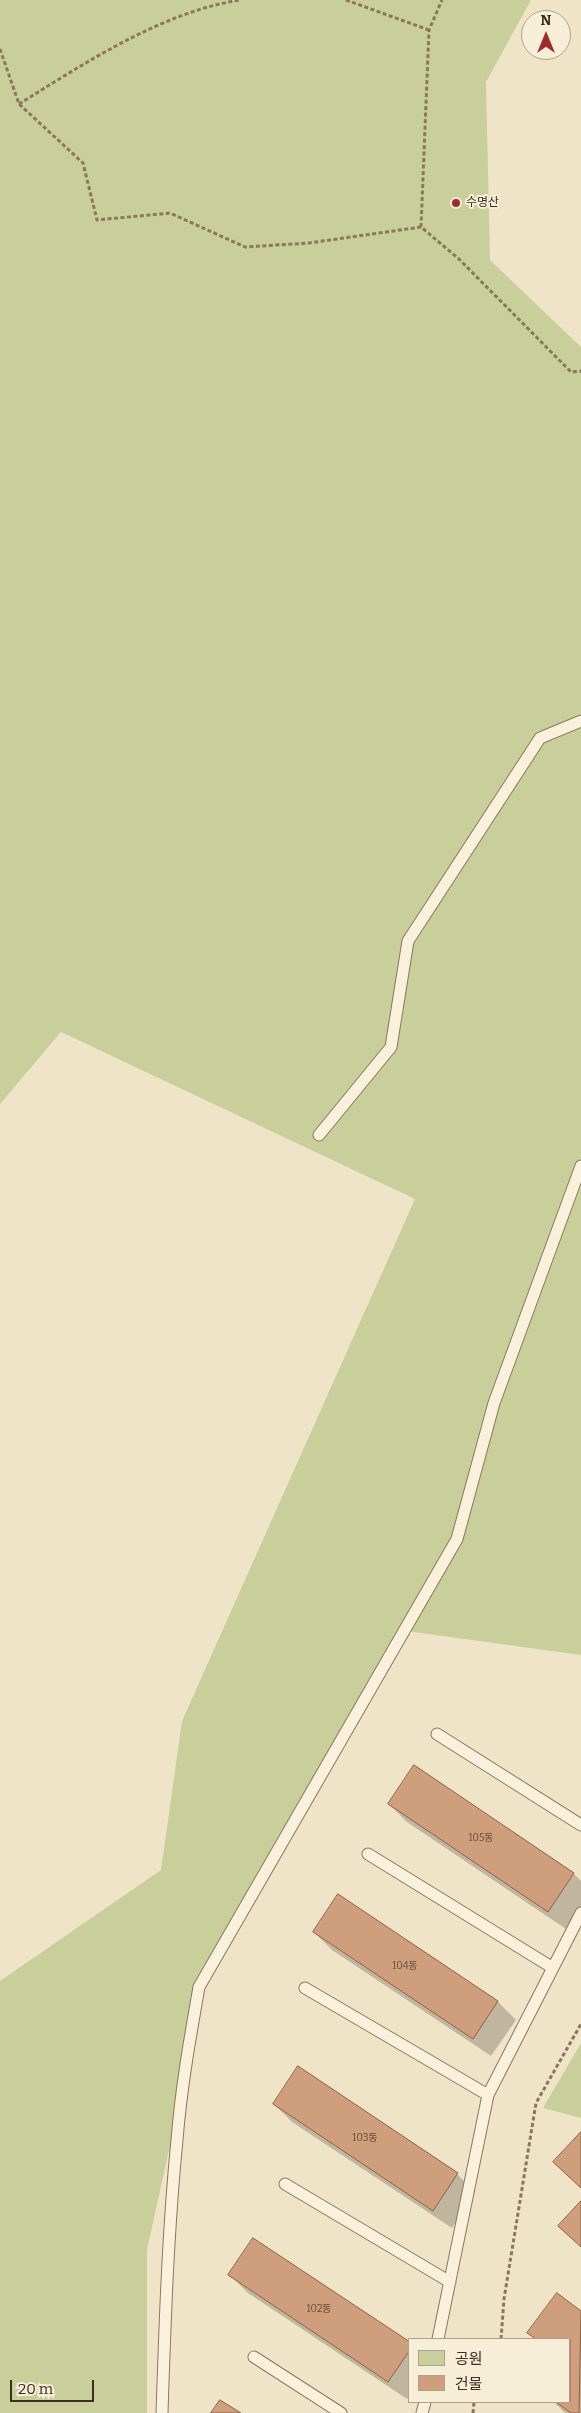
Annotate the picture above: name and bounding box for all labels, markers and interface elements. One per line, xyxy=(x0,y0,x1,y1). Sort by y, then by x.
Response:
north arrow xyxy=(521,10,571,60)
text: N xyxy=(541,12,551,29)
place label: 수명산 xyxy=(466,196,499,210)
marker: 수명산 xyxy=(450,197,462,209)
house number: 105동 xyxy=(468,1832,494,1844)
house number: 104동 xyxy=(392,1960,418,1972)
house number: 103동 xyxy=(352,2132,378,2144)
house number: 102동 xyxy=(306,2303,332,2315)
legend xyxy=(408,2338,571,2403)
text: 공원 xyxy=(455,2350,483,2368)
scale bar xyxy=(12,2370,96,2402)
text: 건물 xyxy=(455,2375,483,2393)
text: 20 m xyxy=(18,2380,53,2398)

